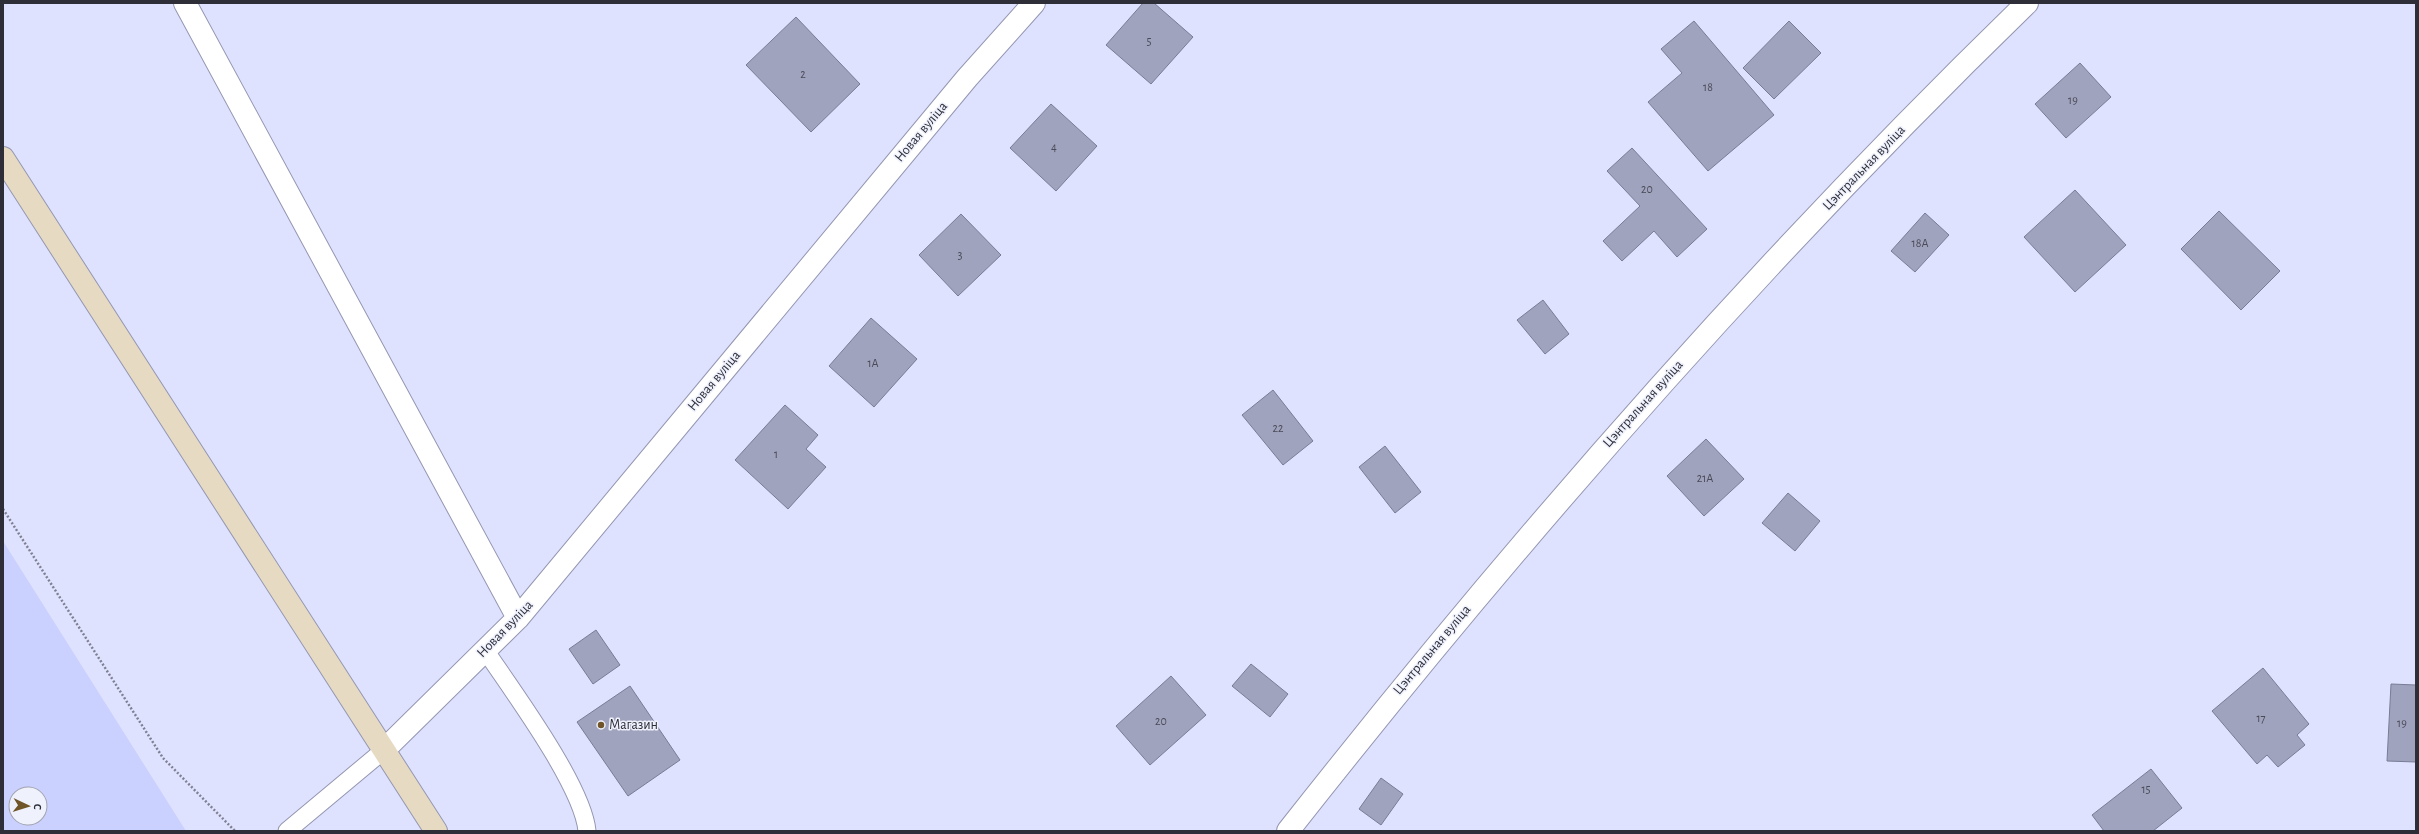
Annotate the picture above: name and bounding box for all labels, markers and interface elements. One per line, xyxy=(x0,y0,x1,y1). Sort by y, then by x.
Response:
house number: 5 xyxy=(1146,35,1152,47)
house number: 2 xyxy=(800,68,806,80)
house number: 18 xyxy=(1703,81,1713,93)
house number: 19 xyxy=(2068,94,2078,106)
street label: Новая вуліца xyxy=(892,99,950,165)
street label: Цэнтральная вуліца xyxy=(1820,122,1908,213)
house number: 4 xyxy=(1051,141,1057,153)
house number: 20 xyxy=(1641,183,1653,195)
house number: 18А xyxy=(1912,237,1928,249)
house number: 3 xyxy=(958,249,963,261)
street label: Новая вуліца xyxy=(685,348,743,414)
house number: 1А xyxy=(867,357,879,369)
street label: Цэнтральная вуліца xyxy=(1600,357,1686,450)
house number: 22 xyxy=(1273,422,1284,434)
house number: 1 xyxy=(774,448,778,460)
house number: 21А xyxy=(1697,472,1713,484)
street label: Новая вуліца xyxy=(474,597,536,660)
street label: Цэнтральная вуліца xyxy=(1391,602,1474,697)
house number: 17 xyxy=(2256,712,2266,724)
house number: 20 xyxy=(1155,715,1167,727)
house number: 19 xyxy=(2397,717,2407,729)
place label: Магазин xyxy=(609,718,658,732)
marker: Магазин xyxy=(596,720,606,730)
house number: 15 xyxy=(2141,783,2151,795)
north arrow xyxy=(8,786,48,826)
text: С xyxy=(32,803,43,810)

